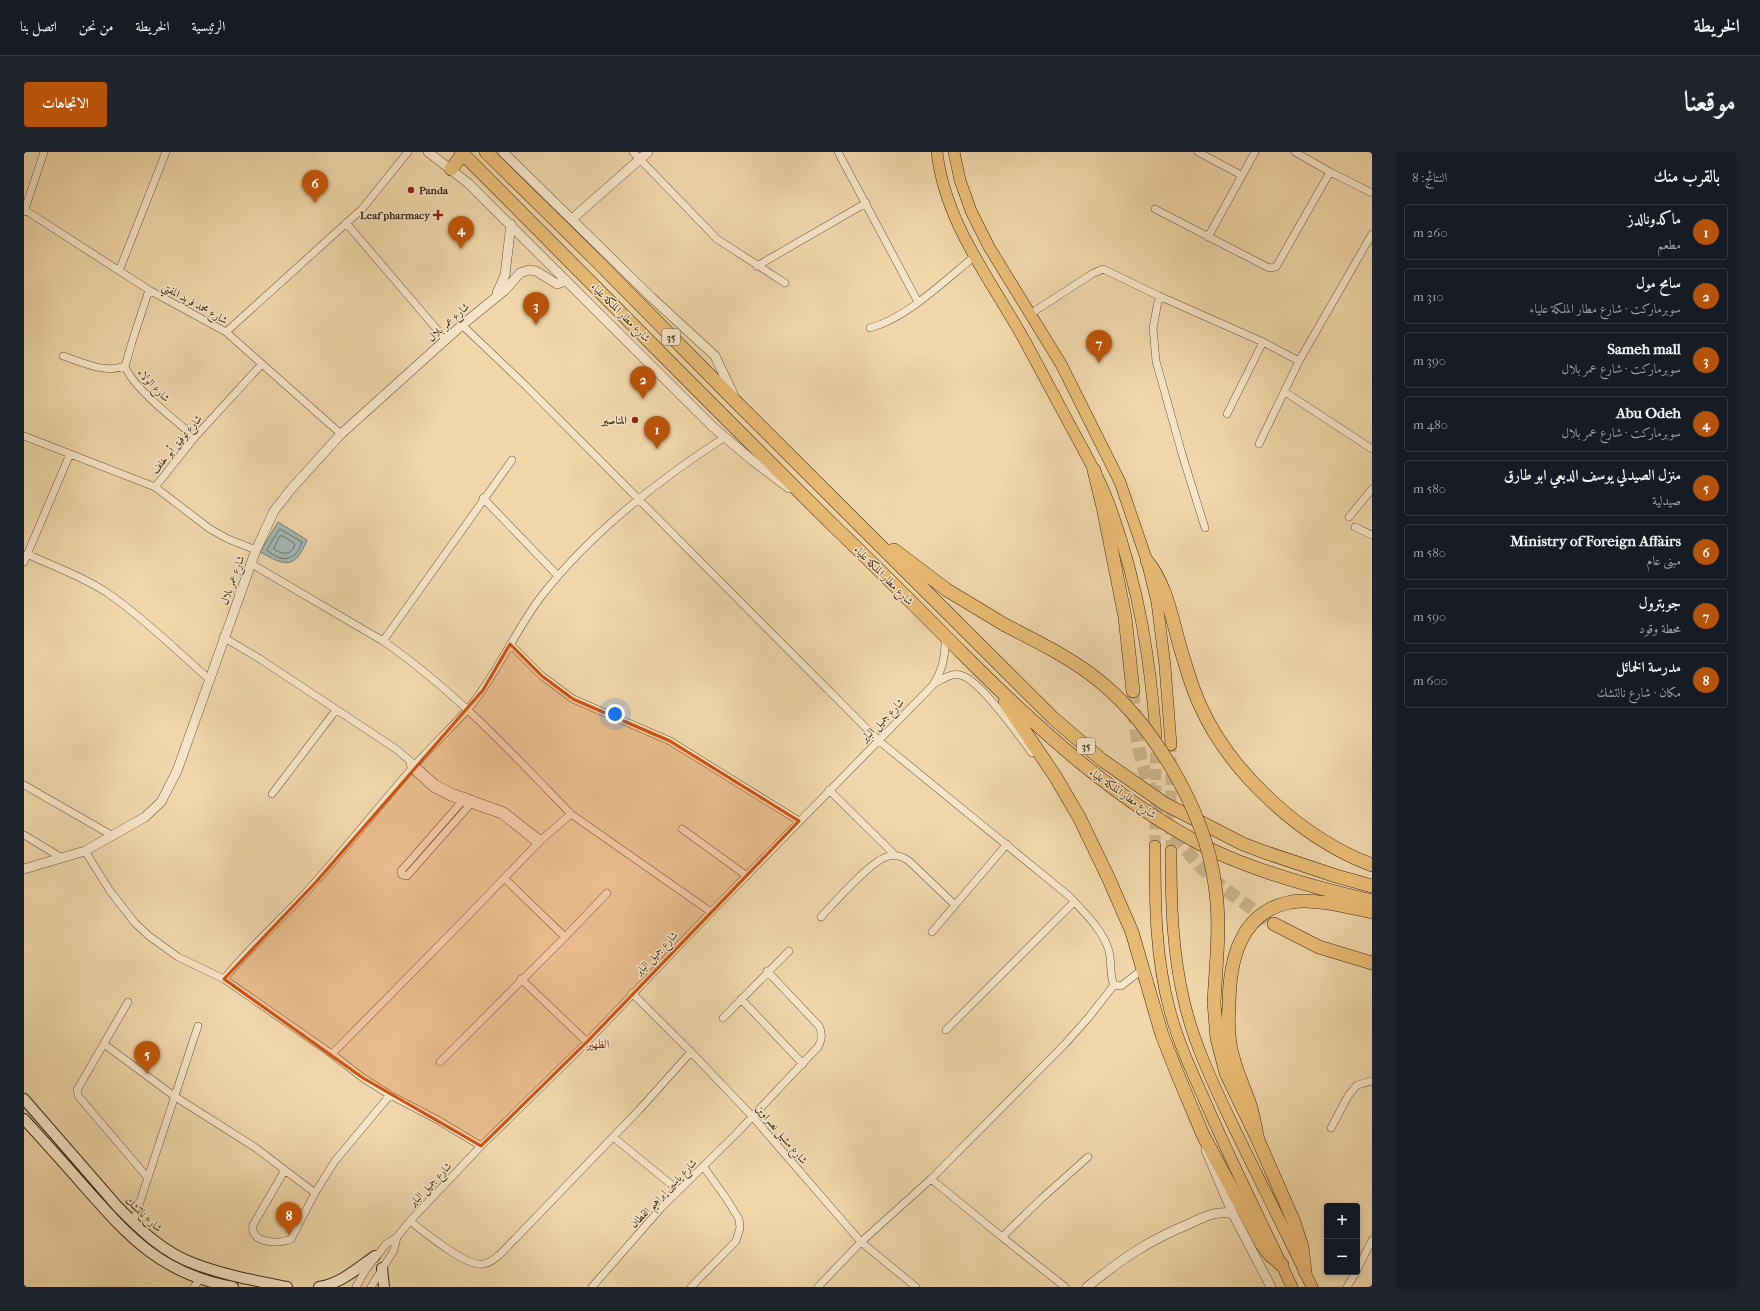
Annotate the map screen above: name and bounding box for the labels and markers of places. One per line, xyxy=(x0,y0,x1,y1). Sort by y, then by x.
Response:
pin: 6 xyxy=(302,170,328,203)
place label: Panda xyxy=(419,184,449,197)
marker: Panda xyxy=(406,185,416,195)
place label: Leaf pharmacy xyxy=(360,209,431,222)
marker: Leaf pharmacy xyxy=(433,210,443,220)
pin: 4 xyxy=(448,216,474,249)
pin: 3 xyxy=(523,292,549,325)
pin: 7 xyxy=(1086,330,1112,363)
pin: 2 xyxy=(630,366,656,399)
place label: المناصير xyxy=(600,414,627,427)
marker: المناصير xyxy=(630,415,640,425)
pin: 1 xyxy=(644,416,670,449)
pin: 5 xyxy=(134,1041,160,1074)
pin: 8 xyxy=(276,1202,302,1235)

